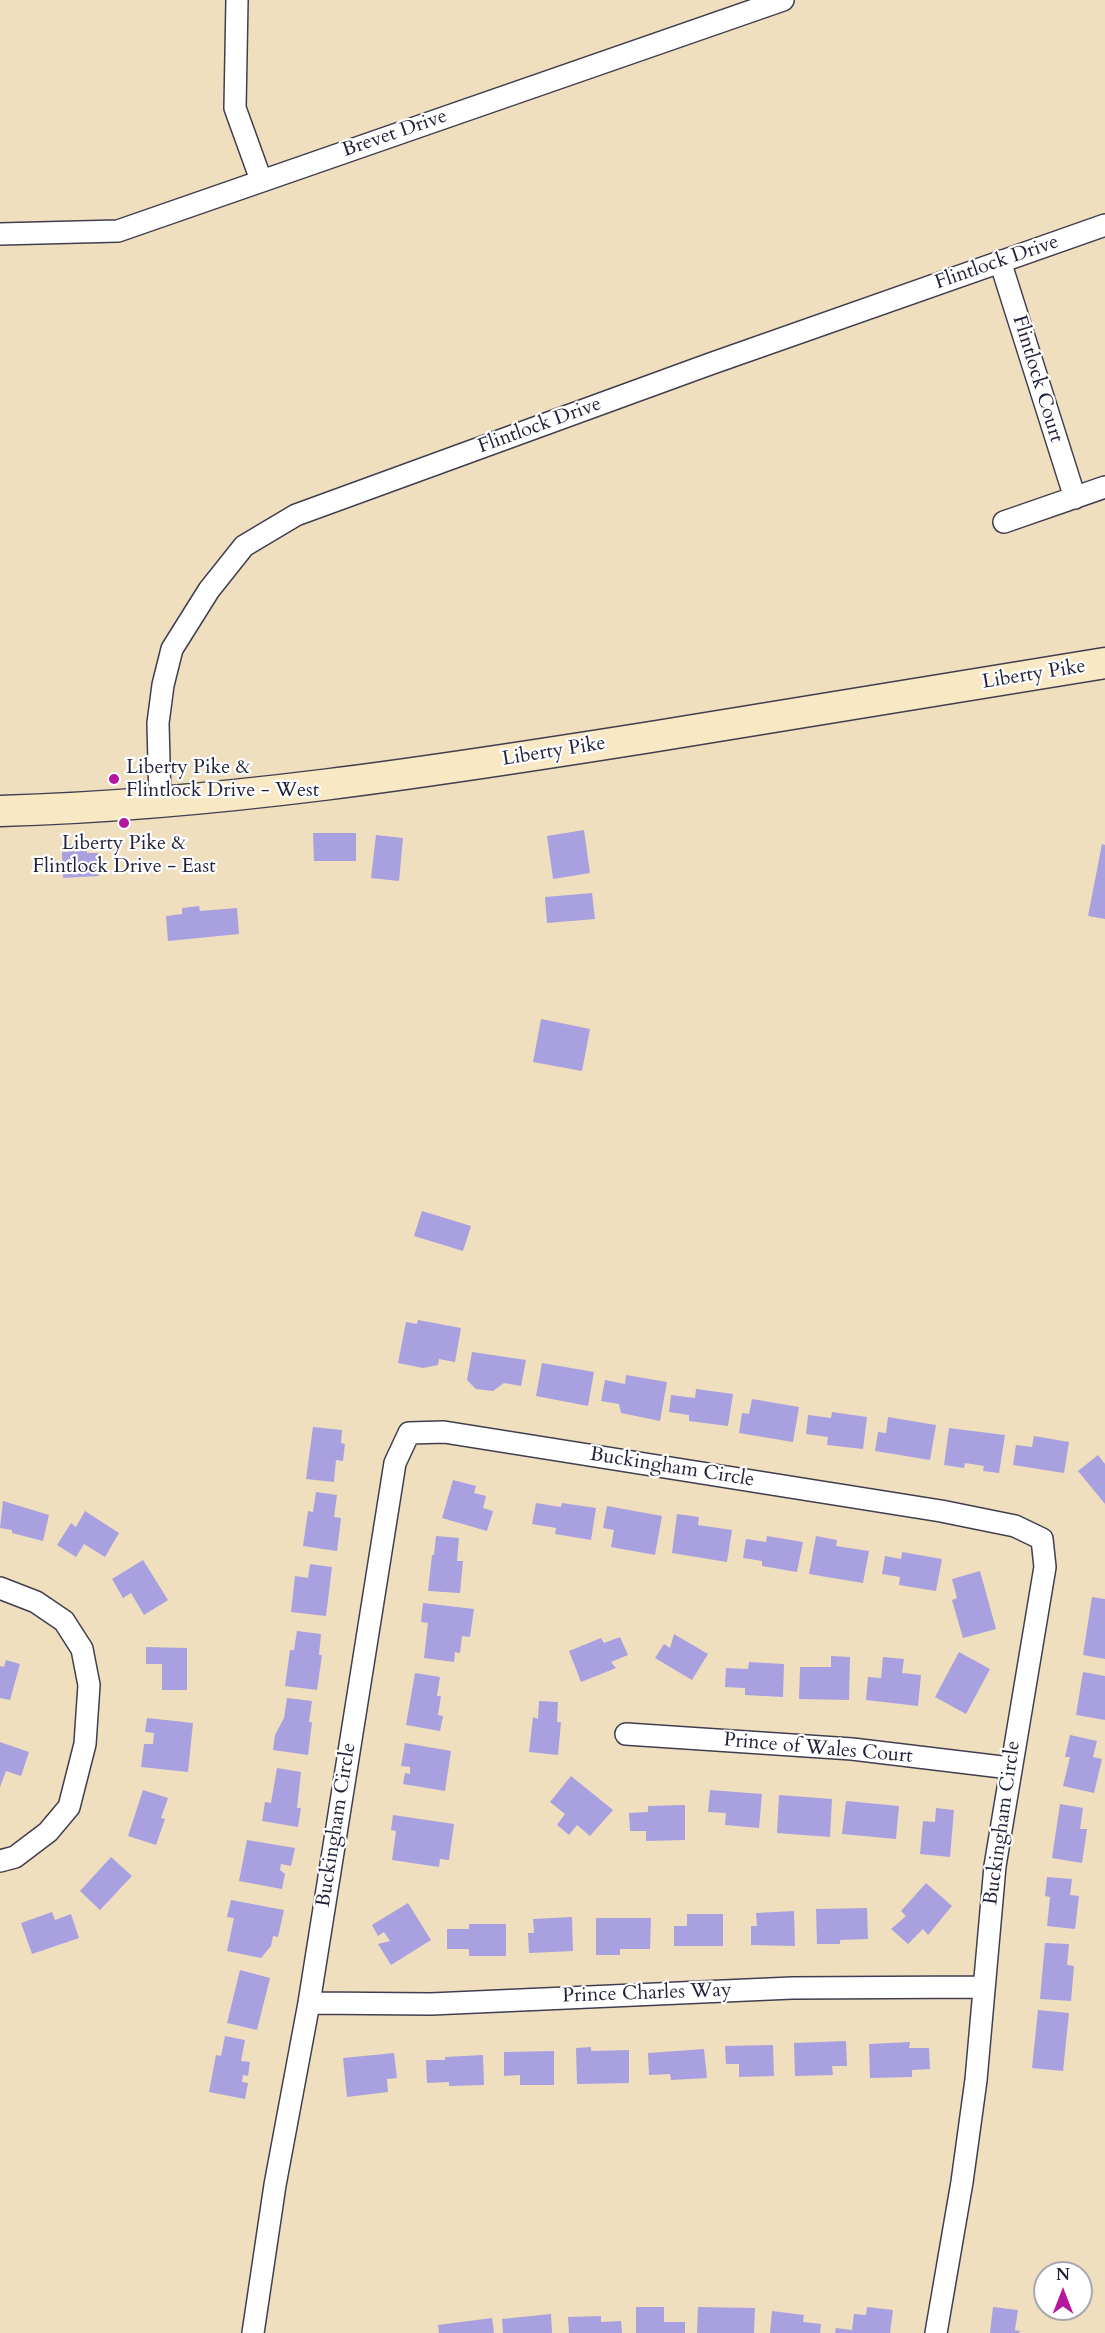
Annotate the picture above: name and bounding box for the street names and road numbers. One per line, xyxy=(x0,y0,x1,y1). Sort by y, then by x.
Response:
street label: Brevet Drive xyxy=(339,105,451,163)
street label: Flintlock Drive xyxy=(932,231,1062,295)
street label: Flintlock Court xyxy=(1006,313,1068,445)
street label: Flintlock Drive xyxy=(475,393,605,459)
street label: Liberty Pike xyxy=(981,655,1087,695)
street label: Liberty Pike xyxy=(501,732,607,772)
street label: Buckingham Circle xyxy=(588,1443,756,1493)
street label: Prince of Wales Court xyxy=(723,1729,913,1769)
street label: Buckingham Circle xyxy=(980,1739,1026,1907)
street label: Buckingham Circle xyxy=(312,1741,362,1909)
street label: Prince Charles Way xyxy=(562,1979,732,2009)

